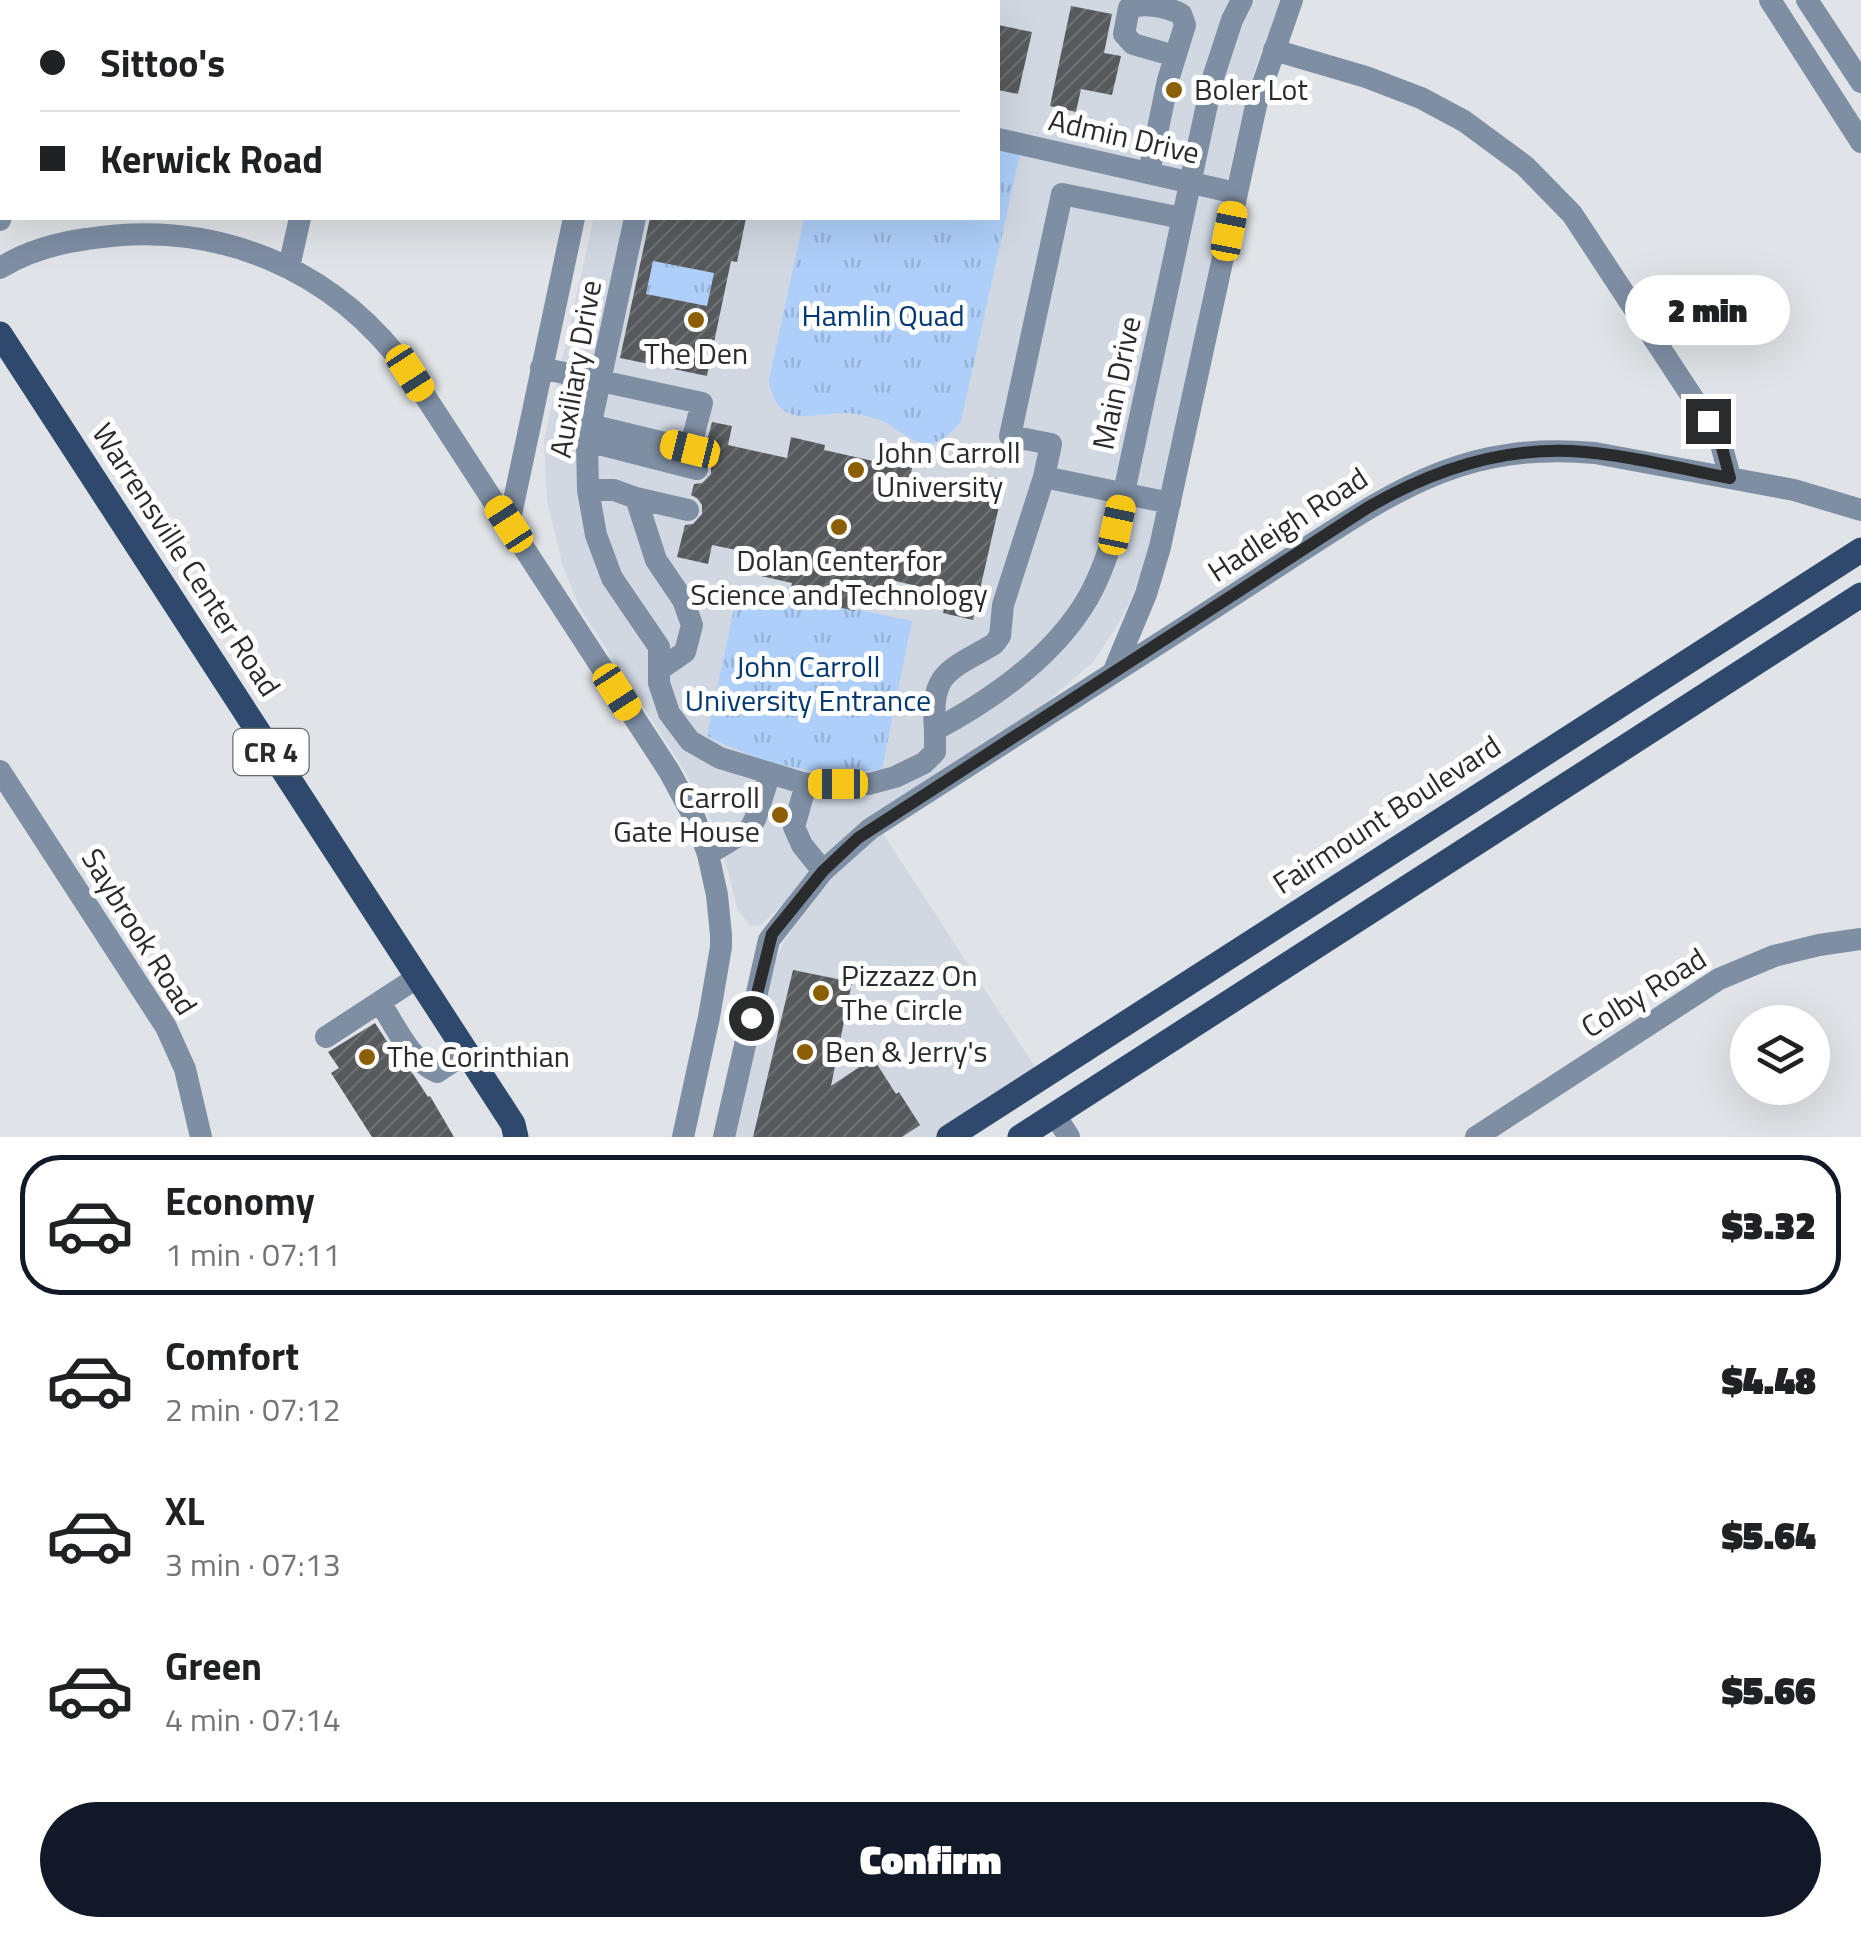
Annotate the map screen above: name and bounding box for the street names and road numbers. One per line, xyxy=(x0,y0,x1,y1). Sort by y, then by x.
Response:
street label: Admin Drive xyxy=(1044,96,1204,176)
street label: Auxiliary Drive xyxy=(537,276,613,461)
street label: Main Drive xyxy=(1079,312,1153,454)
street label: Warrensville Center Road xyxy=(81,414,293,705)
street label: Hadleigh Road xyxy=(1198,455,1377,593)
street label: Fairmount Boulevard xyxy=(1263,723,1510,905)
road number: CR 4 xyxy=(234,729,308,775)
street label: Saybrook Road xyxy=(70,839,209,1024)
street label: Colby Road xyxy=(1572,935,1715,1049)

